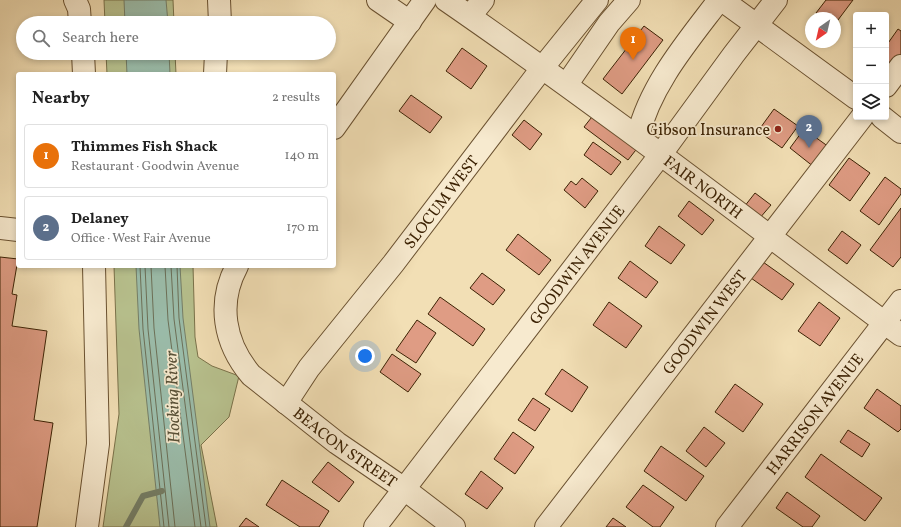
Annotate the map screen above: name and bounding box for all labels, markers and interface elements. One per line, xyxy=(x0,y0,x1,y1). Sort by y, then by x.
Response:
north arrow xyxy=(805,12,841,48)
map controls xyxy=(853,12,889,120)
button: + xyxy=(853,12,889,48)
search box xyxy=(16,16,336,60)
icon: search xyxy=(30,27,52,49)
pin: 1 xyxy=(620,27,646,60)
text: Search here xyxy=(62,28,139,49)
button: − xyxy=(853,48,889,84)
button: layers xyxy=(853,84,889,120)
text: Nearby xyxy=(32,87,90,110)
text: 2 results xyxy=(272,89,320,107)
pin: 2 xyxy=(796,115,822,148)
place label: Gibson Insurance xyxy=(647,120,770,142)
marker: Gibson Insurance xyxy=(773,124,783,134)
text: Thimmes Fish Shack xyxy=(71,137,218,158)
text: 1 xyxy=(43,147,49,165)
text: 140 m xyxy=(285,147,319,165)
street label: FAIR NORTH xyxy=(658,151,746,225)
street label: SLOCUM WEST xyxy=(400,152,485,254)
text: Restaurant · Goodwin Avenue xyxy=(71,158,239,176)
street label: GOODWIN AVENUE xyxy=(525,201,631,330)
text: Delaney xyxy=(71,209,129,230)
text: 2 xyxy=(43,219,49,237)
text: 170 m xyxy=(286,219,319,237)
text: Office · West Fair Avenue xyxy=(71,230,211,248)
street label: GOODWIN WEST xyxy=(658,266,753,380)
your location xyxy=(355,346,375,366)
water label: Hocking River xyxy=(160,349,187,444)
street label: HARRISON AVENUE xyxy=(762,349,870,480)
street label: BEACON STREET xyxy=(288,403,401,494)

